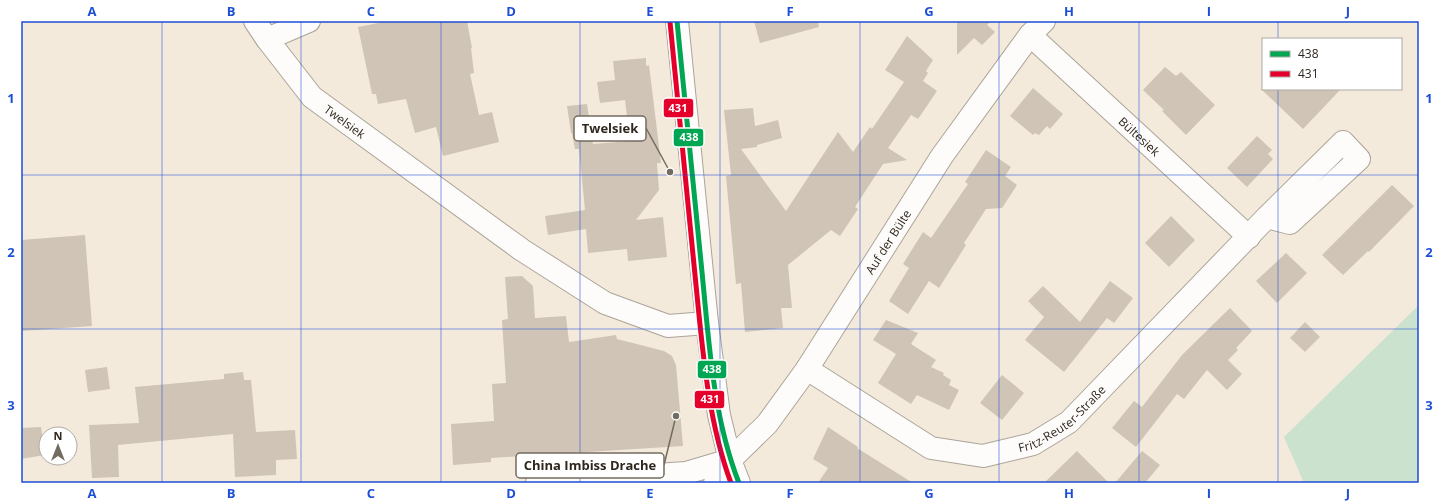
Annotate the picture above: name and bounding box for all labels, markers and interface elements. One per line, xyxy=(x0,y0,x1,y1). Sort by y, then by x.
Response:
text: A xyxy=(88,2,97,20)
text: B xyxy=(227,2,236,20)
text: C xyxy=(367,2,375,20)
text: D xyxy=(506,2,516,20)
text: E xyxy=(646,2,654,20)
text: F xyxy=(786,2,794,20)
text: G xyxy=(924,2,934,20)
text: H xyxy=(1064,2,1074,20)
text: I xyxy=(1207,2,1211,20)
text: J xyxy=(1345,2,1350,20)
legend xyxy=(1262,38,1402,90)
text: 438 xyxy=(1298,45,1319,62)
text: 431 xyxy=(1298,65,1319,82)
text: 1 xyxy=(7,89,15,107)
text: 1 xyxy=(1425,89,1433,107)
line badge: 431 xyxy=(663,98,694,118)
street label: Twelsiek xyxy=(321,100,370,142)
text: 431 xyxy=(669,100,687,115)
street label: Bültesiek xyxy=(1115,112,1165,160)
callout: Twelsiek xyxy=(574,116,646,141)
text: Twelsiek xyxy=(582,119,639,137)
line badge: 438 xyxy=(673,128,704,147)
text: 438 xyxy=(680,129,698,144)
street label: Auf der Bülte xyxy=(861,206,915,277)
text: 2 xyxy=(7,243,15,261)
text: 2 xyxy=(1425,243,1433,261)
line badge: 438 xyxy=(697,360,727,379)
text: 438 xyxy=(703,361,721,376)
street label: Fritz-Reuter-Straße xyxy=(1016,381,1109,456)
line badge: 431 xyxy=(694,390,725,409)
text: 431 xyxy=(701,391,719,406)
text: 3 xyxy=(7,396,15,414)
text: 3 xyxy=(1425,396,1433,414)
north arrow xyxy=(38,426,78,466)
text: N xyxy=(54,428,62,443)
callout: China Imbiss Drache xyxy=(516,453,664,478)
text: China Imbiss Drache xyxy=(524,456,657,474)
text: A xyxy=(88,484,97,502)
text: B xyxy=(227,484,236,502)
text: C xyxy=(367,484,375,502)
text: D xyxy=(506,484,516,502)
text: E xyxy=(646,484,654,502)
text: F xyxy=(786,484,794,502)
text: G xyxy=(924,484,934,502)
text: H xyxy=(1064,484,1074,502)
text: I xyxy=(1207,484,1211,502)
text: J xyxy=(1345,484,1350,502)

